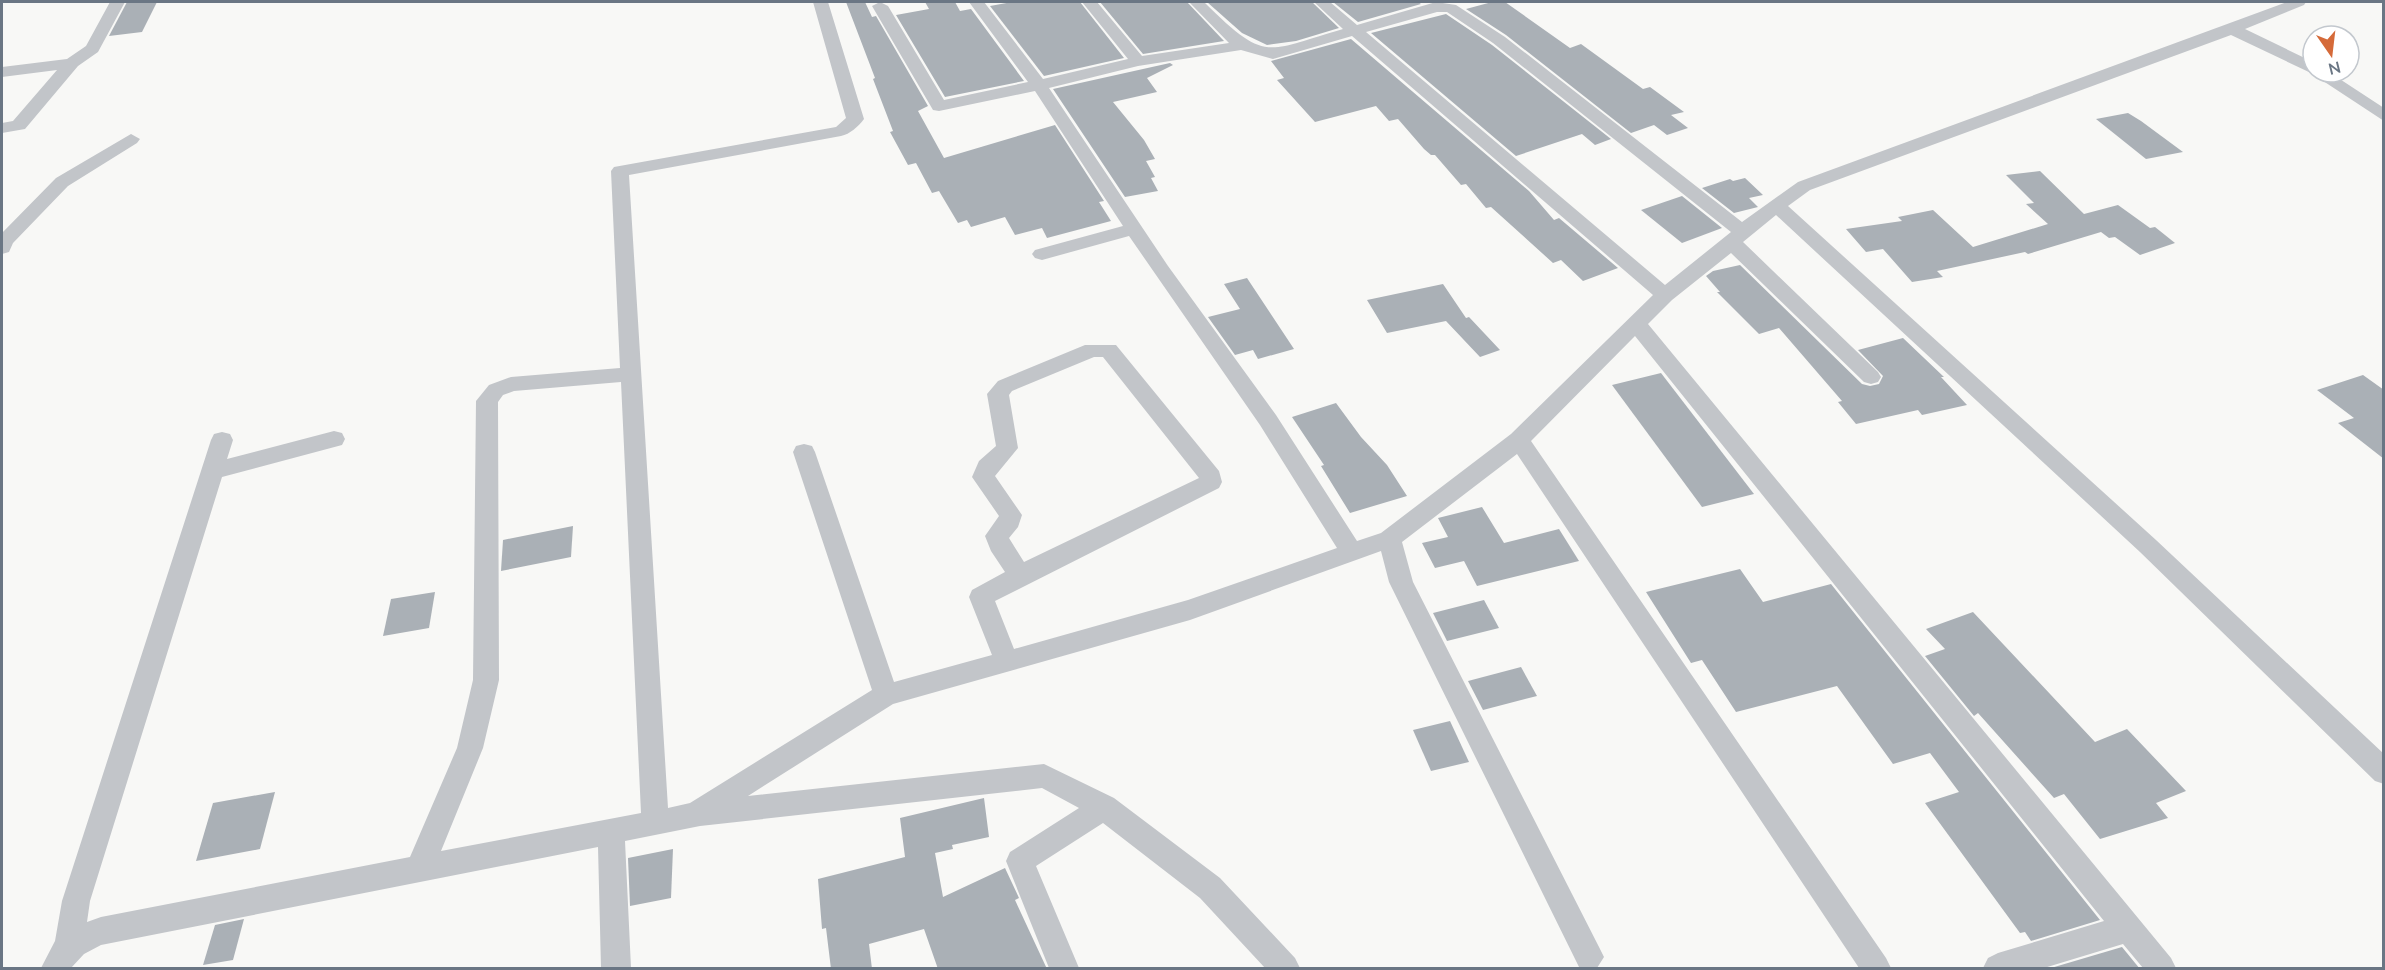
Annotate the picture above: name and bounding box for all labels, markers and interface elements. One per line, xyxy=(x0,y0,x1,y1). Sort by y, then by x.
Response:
north arrow xyxy=(2301,24,2361,84)
text: N xyxy=(2326,55,2343,80)

